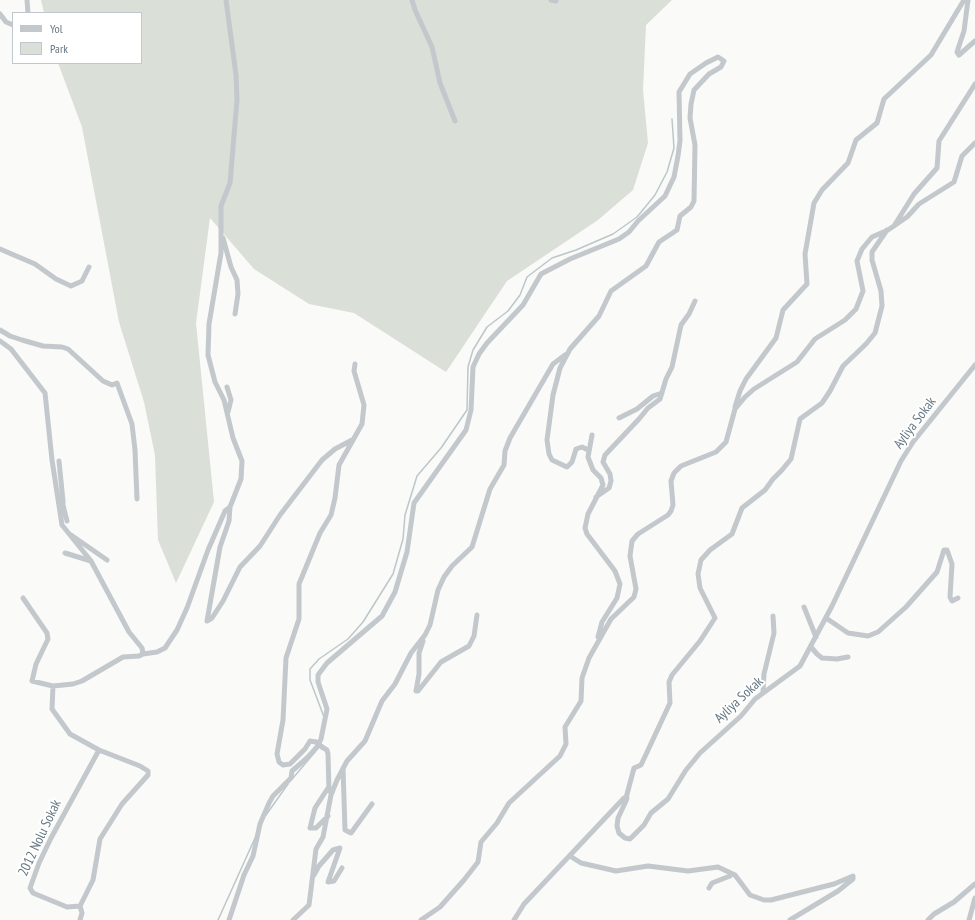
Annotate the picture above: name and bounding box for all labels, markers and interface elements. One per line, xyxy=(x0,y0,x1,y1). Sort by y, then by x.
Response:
legend xyxy=(12,12,142,64)
text: Yol xyxy=(50,21,63,36)
text: Park xyxy=(50,41,68,56)
street label: Ayliya Sokak xyxy=(890,394,940,452)
street label: Ayliya Sokak xyxy=(711,673,767,727)
street label: 2012 Nolu Sokak xyxy=(15,797,65,879)

